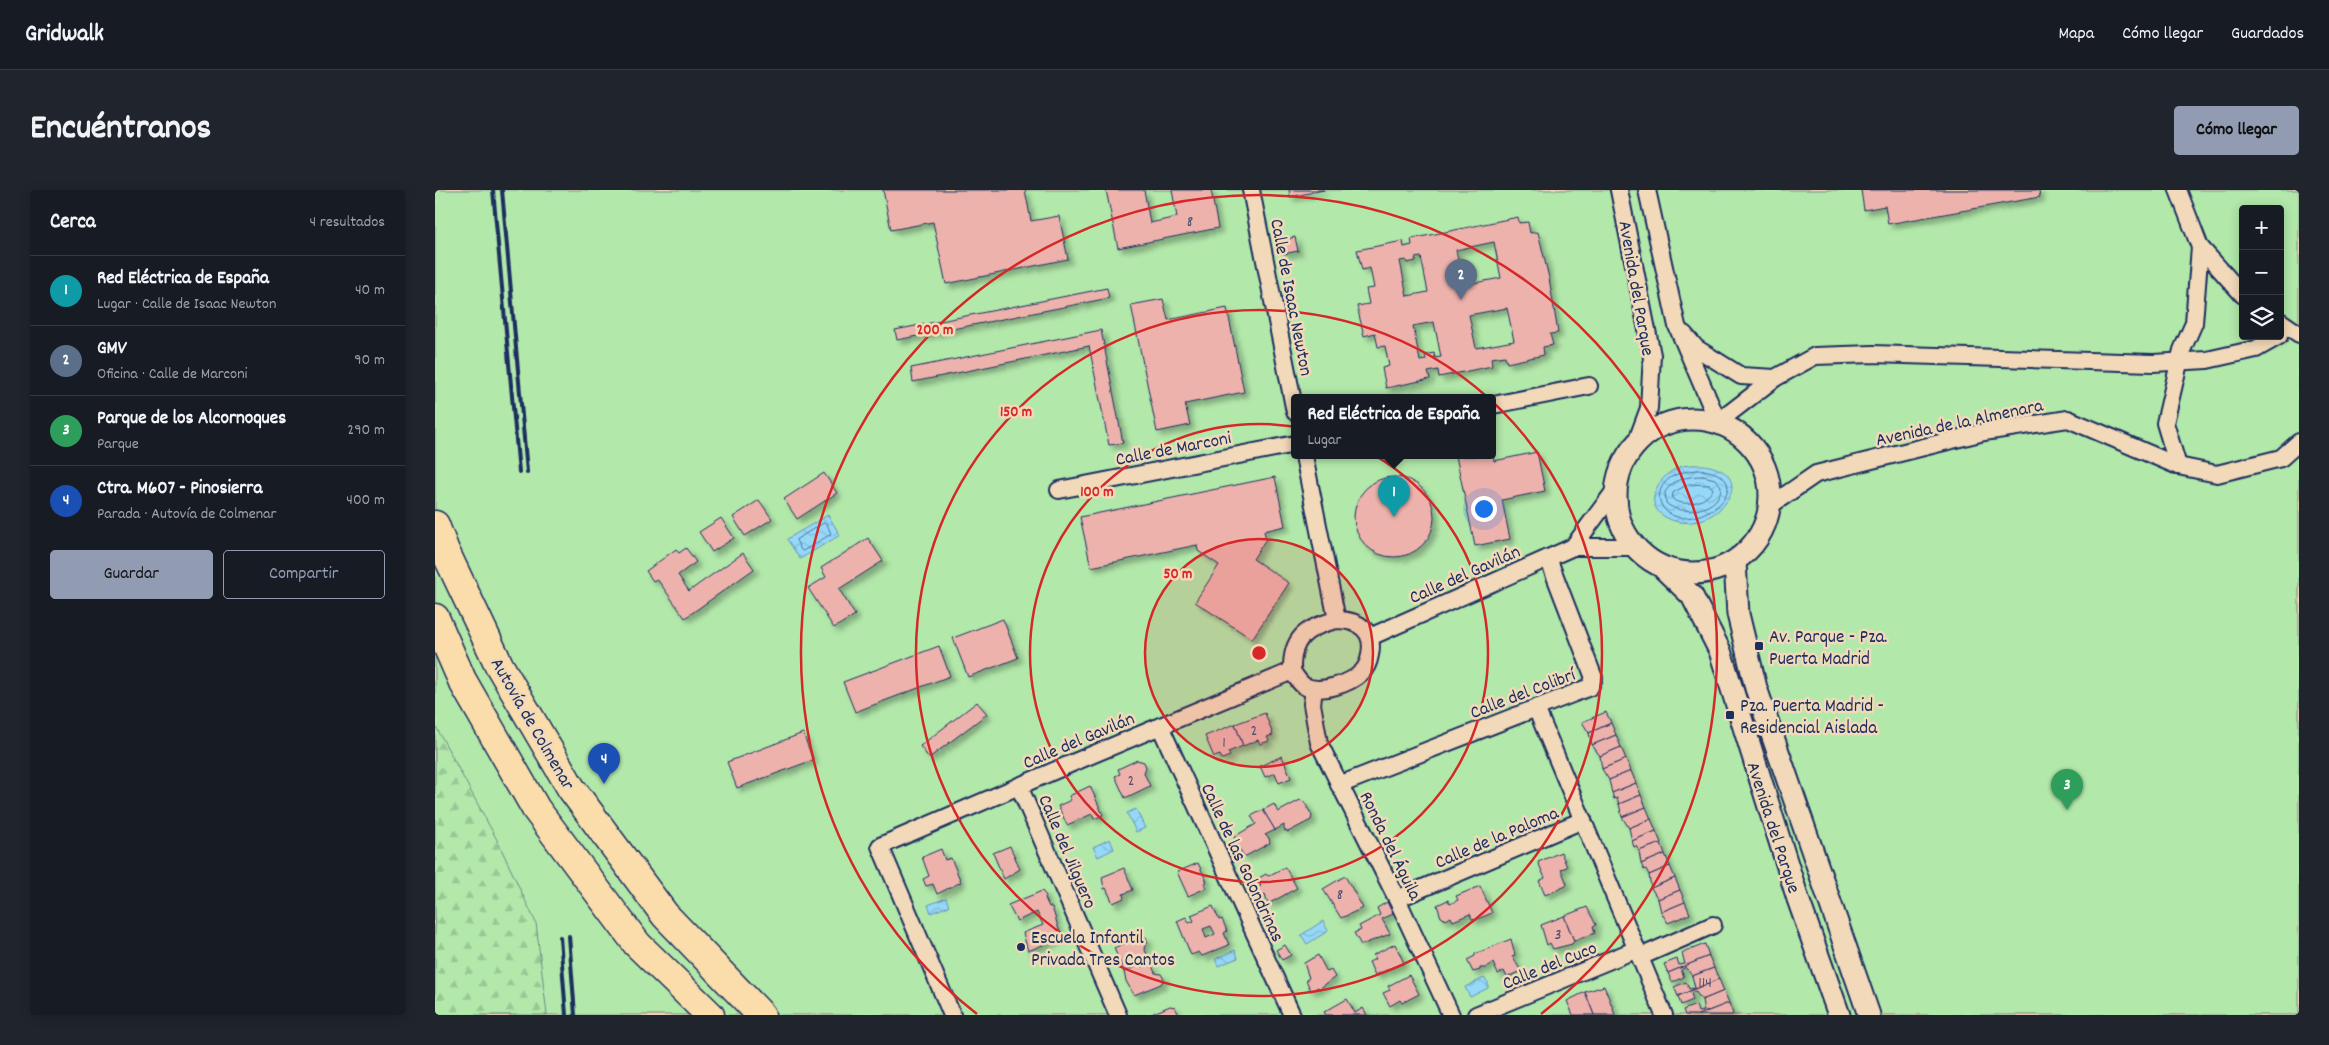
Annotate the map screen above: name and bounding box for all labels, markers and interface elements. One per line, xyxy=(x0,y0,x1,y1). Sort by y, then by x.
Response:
text: Gridwalk xyxy=(25,18,104,52)
text: Mapa xyxy=(2058,22,2094,47)
text: Cómo llegar xyxy=(2122,22,2203,47)
text: Guardados xyxy=(2231,22,2304,47)
text: Encuéntranos xyxy=(30,105,211,155)
button: Cómo llegar xyxy=(2174,106,2299,155)
map controls xyxy=(2239,205,2284,340)
button: + xyxy=(2239,205,2284,250)
text: Cerca xyxy=(50,208,96,238)
text: 4 resultados xyxy=(310,211,385,234)
house number: 8 xyxy=(1187,211,1193,234)
street label: Calle de Isaac Newton xyxy=(1261,217,1318,379)
street label: Avenida del Parque xyxy=(1609,219,1660,358)
button: − xyxy=(2239,250,2284,295)
pin: 2 xyxy=(1445,259,1477,300)
text: Red Eléctrica de España xyxy=(97,266,269,293)
text: 1 xyxy=(64,279,68,302)
text: 40 m xyxy=(355,279,385,302)
text: Lugar · Calle de Isaac Newton xyxy=(97,293,276,316)
button: layers xyxy=(2239,295,2284,340)
text: 200 m xyxy=(917,320,953,342)
text: GMV xyxy=(97,336,127,363)
text: 2 xyxy=(63,349,70,372)
text: 90 m xyxy=(354,349,385,372)
text: Oficina · Calle de Marconi xyxy=(97,363,247,386)
street label: Avenida de la Almenara xyxy=(1874,393,2047,455)
popup xyxy=(1291,394,1496,459)
text: 150 m xyxy=(1000,402,1032,424)
text: Red Eléctrica de España xyxy=(1308,402,1479,429)
text: Parque de los Alcornoques xyxy=(97,406,286,433)
text: 3 xyxy=(62,419,70,442)
text: 290 m xyxy=(347,419,385,442)
street label: Calle de Marconi xyxy=(1114,426,1234,475)
text: Lugar xyxy=(1308,429,1341,452)
text: Parque xyxy=(97,433,139,456)
text: Ctra. M607 - Pinosierra xyxy=(97,476,262,503)
pin: 1 xyxy=(1378,476,1410,517)
text: 100 m xyxy=(1080,482,1114,504)
text: 4 xyxy=(63,489,69,512)
text: 400 m xyxy=(346,489,385,512)
your location xyxy=(1471,496,1497,522)
text: Parada · Autovía de Colmenar xyxy=(97,503,277,526)
street label: Calle del Gavilán xyxy=(1406,540,1525,613)
button: Guardar xyxy=(50,550,213,599)
button: Compartir xyxy=(223,550,385,599)
text: 50 m xyxy=(1164,564,1192,586)
place label: Av. Parque - Pza. Puerta Madrid xyxy=(1769,625,1888,674)
marker: Av. Parque - Pza. Puerta Madrid xyxy=(1753,640,1765,652)
centre of rings xyxy=(1250,644,1268,662)
street label: Autovía de Colmenar xyxy=(482,654,580,796)
street label: Calle del Colibrí xyxy=(1467,662,1581,728)
place label: Pza. Puerta Madrid - Residencial Aislada xyxy=(1740,694,1884,743)
street label: Calle del Gavilán xyxy=(1019,707,1139,778)
marker: Pza. Puerta Madrid - Residencial Aislada xyxy=(1724,709,1736,721)
house number: 2 xyxy=(1251,720,1258,743)
house number: 1 xyxy=(1222,732,1226,755)
pin: 4 xyxy=(588,743,620,784)
street label: Avenida del Parque xyxy=(1738,759,1806,897)
pin: 3 xyxy=(2051,769,2083,810)
house number: 2 xyxy=(1128,770,1135,793)
street label: Calle de las Golondrinas xyxy=(1192,780,1289,947)
street label: Ronda del Águila xyxy=(1351,788,1427,906)
street label: Calle del Jilguero xyxy=(1030,791,1102,914)
street label: Calle de la Paloma xyxy=(1431,801,1564,877)
house number: 8 xyxy=(1337,884,1343,907)
house number: 3 xyxy=(1554,924,1562,947)
place label: Escuela Infantil Privada Tres Cantos xyxy=(1031,926,1175,975)
street label: Calle del Cuco xyxy=(1499,936,1602,998)
marker: Escuela Infantil Privada Tres Cantos xyxy=(1015,941,1027,953)
house number: 114 xyxy=(1698,972,1712,995)

